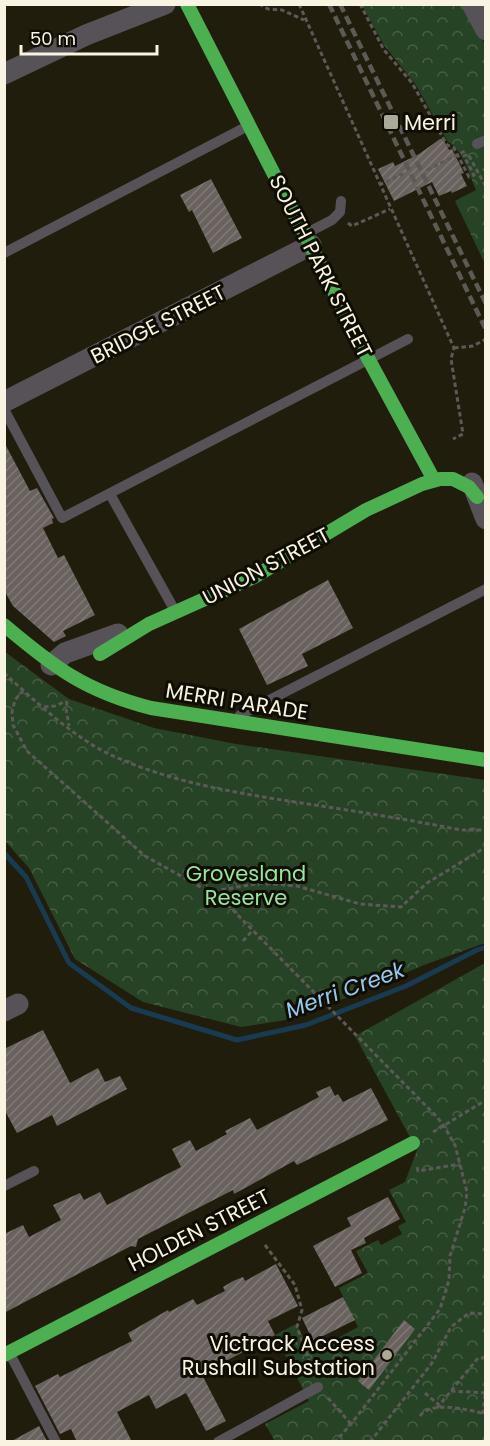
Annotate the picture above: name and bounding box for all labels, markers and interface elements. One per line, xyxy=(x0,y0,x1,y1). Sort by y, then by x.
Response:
scale bar xyxy=(21,18,158,56)
text: 50 m xyxy=(30,26,76,51)
place label: Merri xyxy=(404,108,456,137)
marker: Merri xyxy=(382,113,400,131)
street label: SOUTH PARK STREET xyxy=(262,170,380,362)
street label: BRIDGE STREET xyxy=(86,278,230,370)
street label: UNION STREET xyxy=(197,520,335,612)
street label: MERRI PARADE xyxy=(164,675,310,727)
park label: Grovesland Reserve xyxy=(186,859,306,912)
water label: Merri Creek xyxy=(281,954,410,1026)
street label: HOLDEN STREET xyxy=(123,1182,275,1278)
place label: Victrack Access Rushall Substation xyxy=(182,1329,375,1382)
marker: Victrack Access Rushall Substation xyxy=(380,1348,394,1362)

